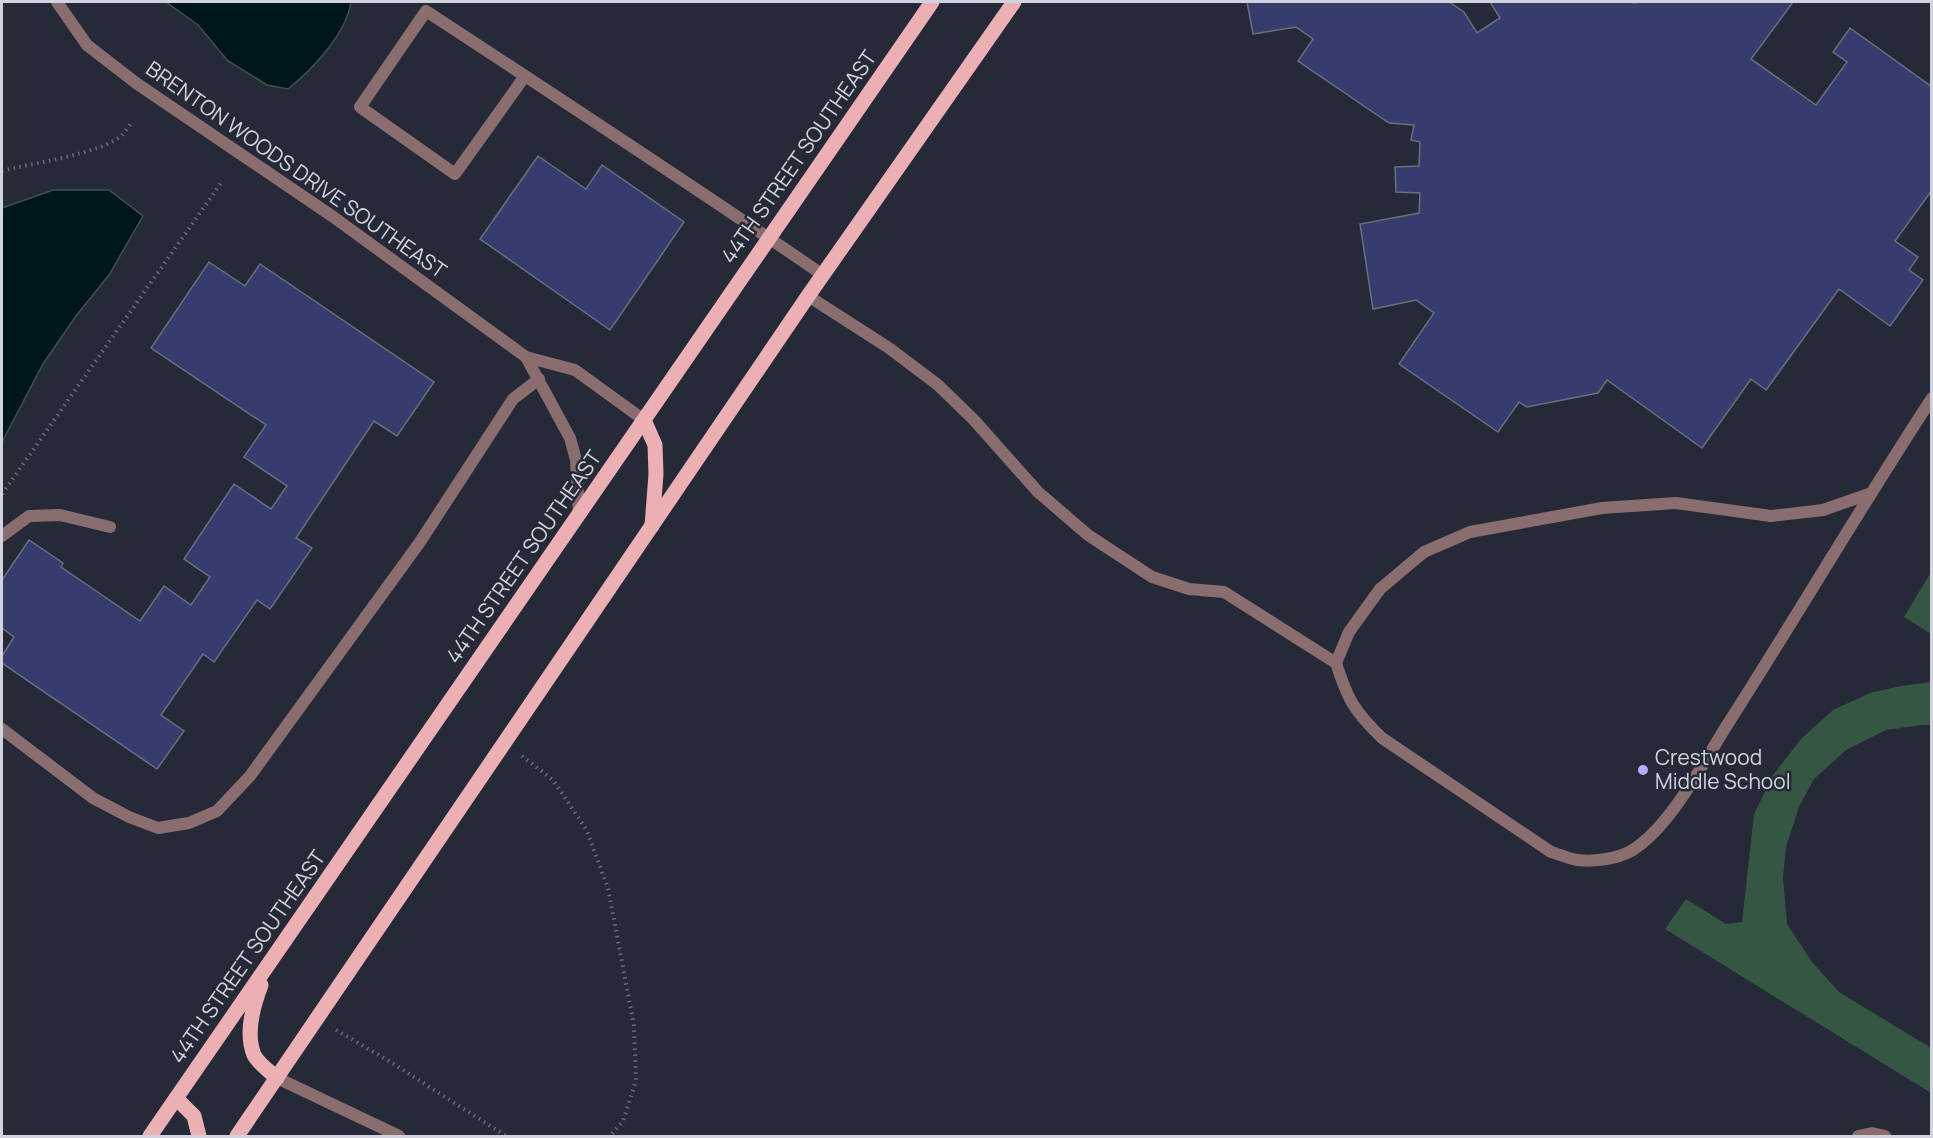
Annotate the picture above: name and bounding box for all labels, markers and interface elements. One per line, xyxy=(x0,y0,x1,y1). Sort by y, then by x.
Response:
street label: 44TH STREET SOUTHEAST xyxy=(714,44,883,268)
street label: BRENTON WOODS DRIVE SOUTHEAST xyxy=(141,54,453,284)
street label: 44TH STREET SOUTHEAST xyxy=(439,444,608,668)
place label: Crestwood Middle School xyxy=(1655,743,1791,795)
marker: Crestwood Middle School xyxy=(1636,763,1650,777)
street label: 44TH STREET SOUTHEAST xyxy=(163,844,332,1068)

